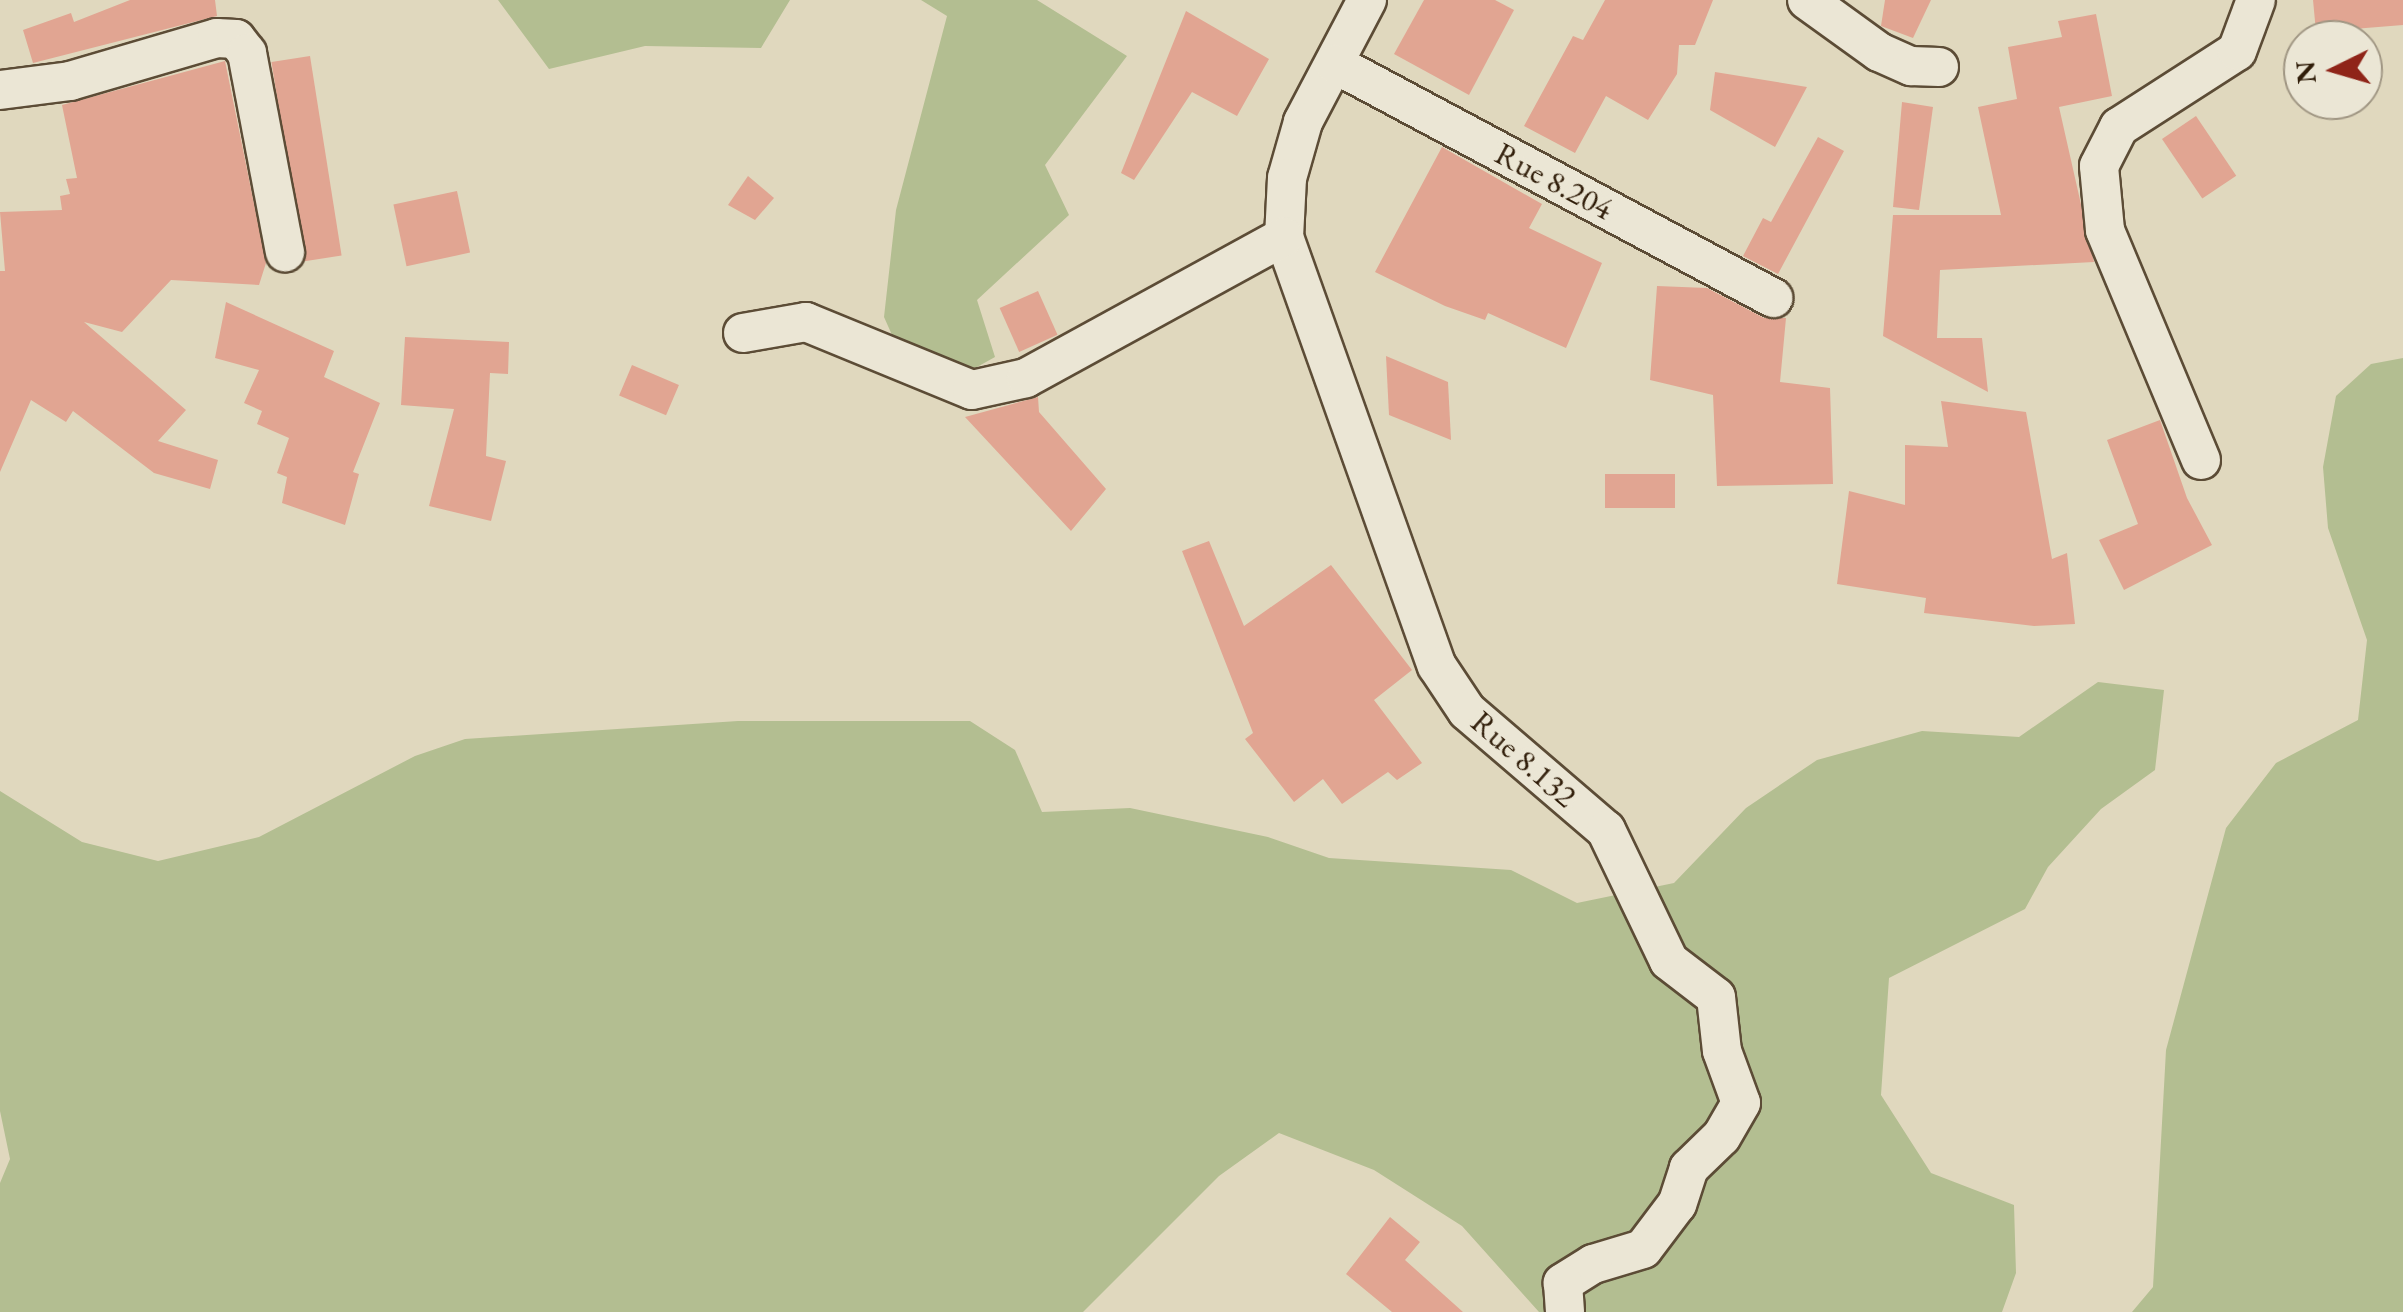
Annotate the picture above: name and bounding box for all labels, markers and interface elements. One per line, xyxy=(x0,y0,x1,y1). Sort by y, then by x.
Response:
north arrow xyxy=(2283,20,2383,120)
text: N xyxy=(2286,60,2324,85)
street label: Rue 8.204 xyxy=(1489,134,1619,228)
street label: Rue 8.132 xyxy=(1463,703,1585,815)

